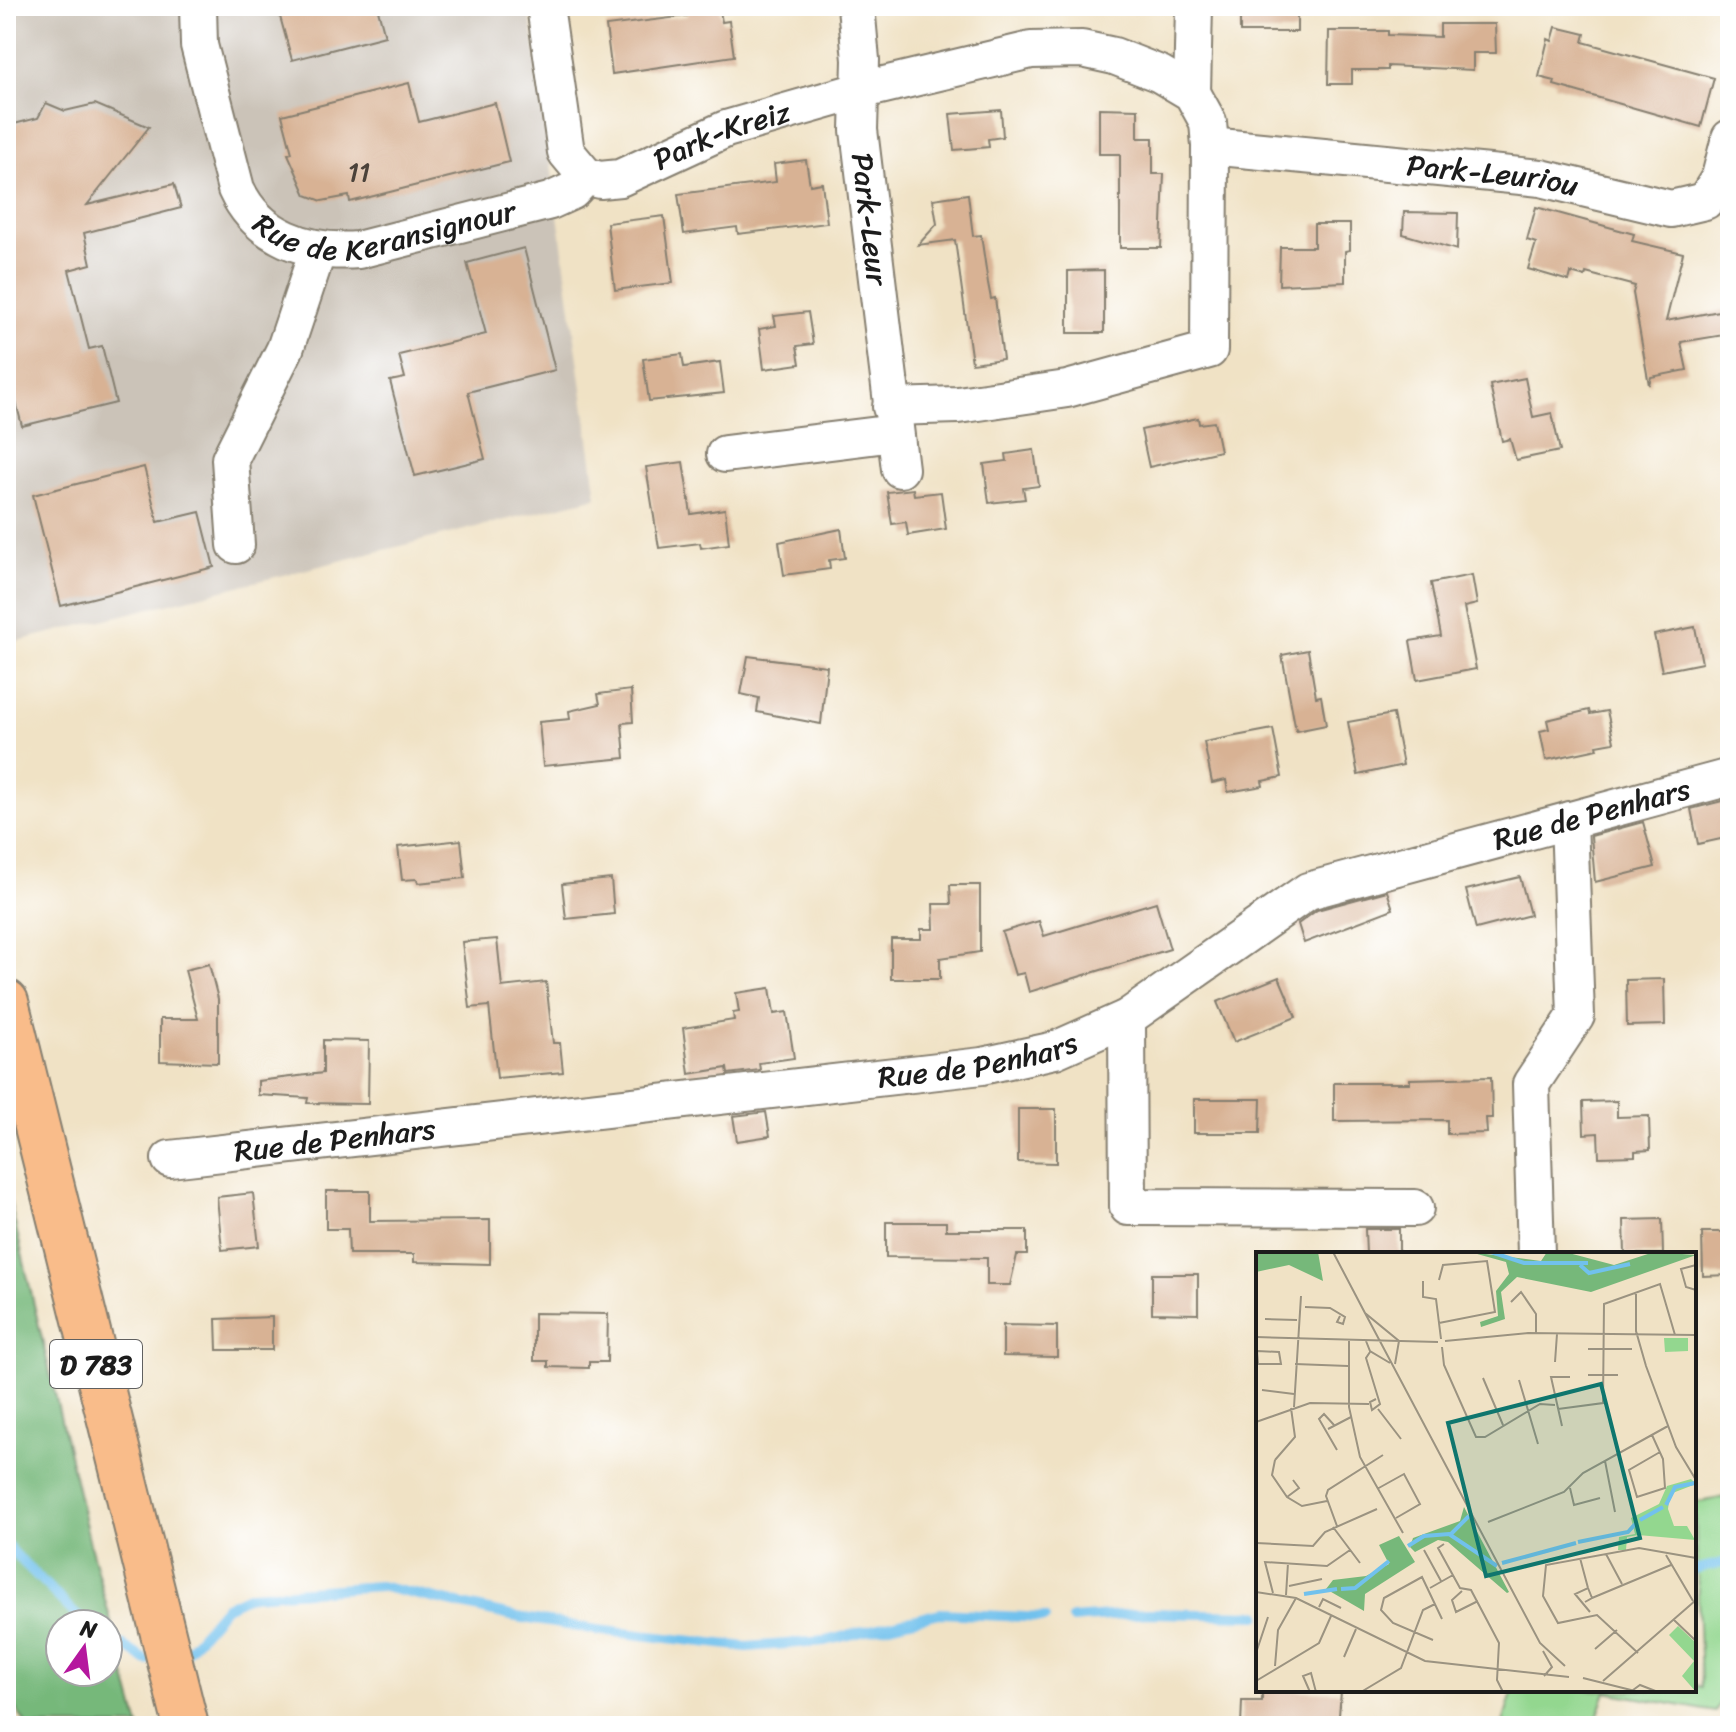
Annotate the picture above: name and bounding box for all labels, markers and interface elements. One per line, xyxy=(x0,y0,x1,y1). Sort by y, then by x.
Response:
street label: Park-Kreiz xyxy=(644,85,797,186)
street label: Park-Leuriou xyxy=(1404,138,1584,213)
house number: 11 xyxy=(348,149,370,195)
street label: Park-Leur xyxy=(835,150,905,290)
text: Rue de Keransignour xyxy=(240,183,523,278)
street label: Rue de Keransignour xyxy=(253,188,523,228)
street label: Rue de Penhars xyxy=(1487,762,1697,867)
street label: Rue de Penhars xyxy=(875,1016,1087,1105)
street label: Rue de Penhars xyxy=(231,1102,439,1178)
inset map xyxy=(1256,1252,1696,1692)
road number: D 783 xyxy=(50,1340,142,1388)
north arrow xyxy=(44,1608,124,1688)
text: N xyxy=(76,1608,102,1650)

